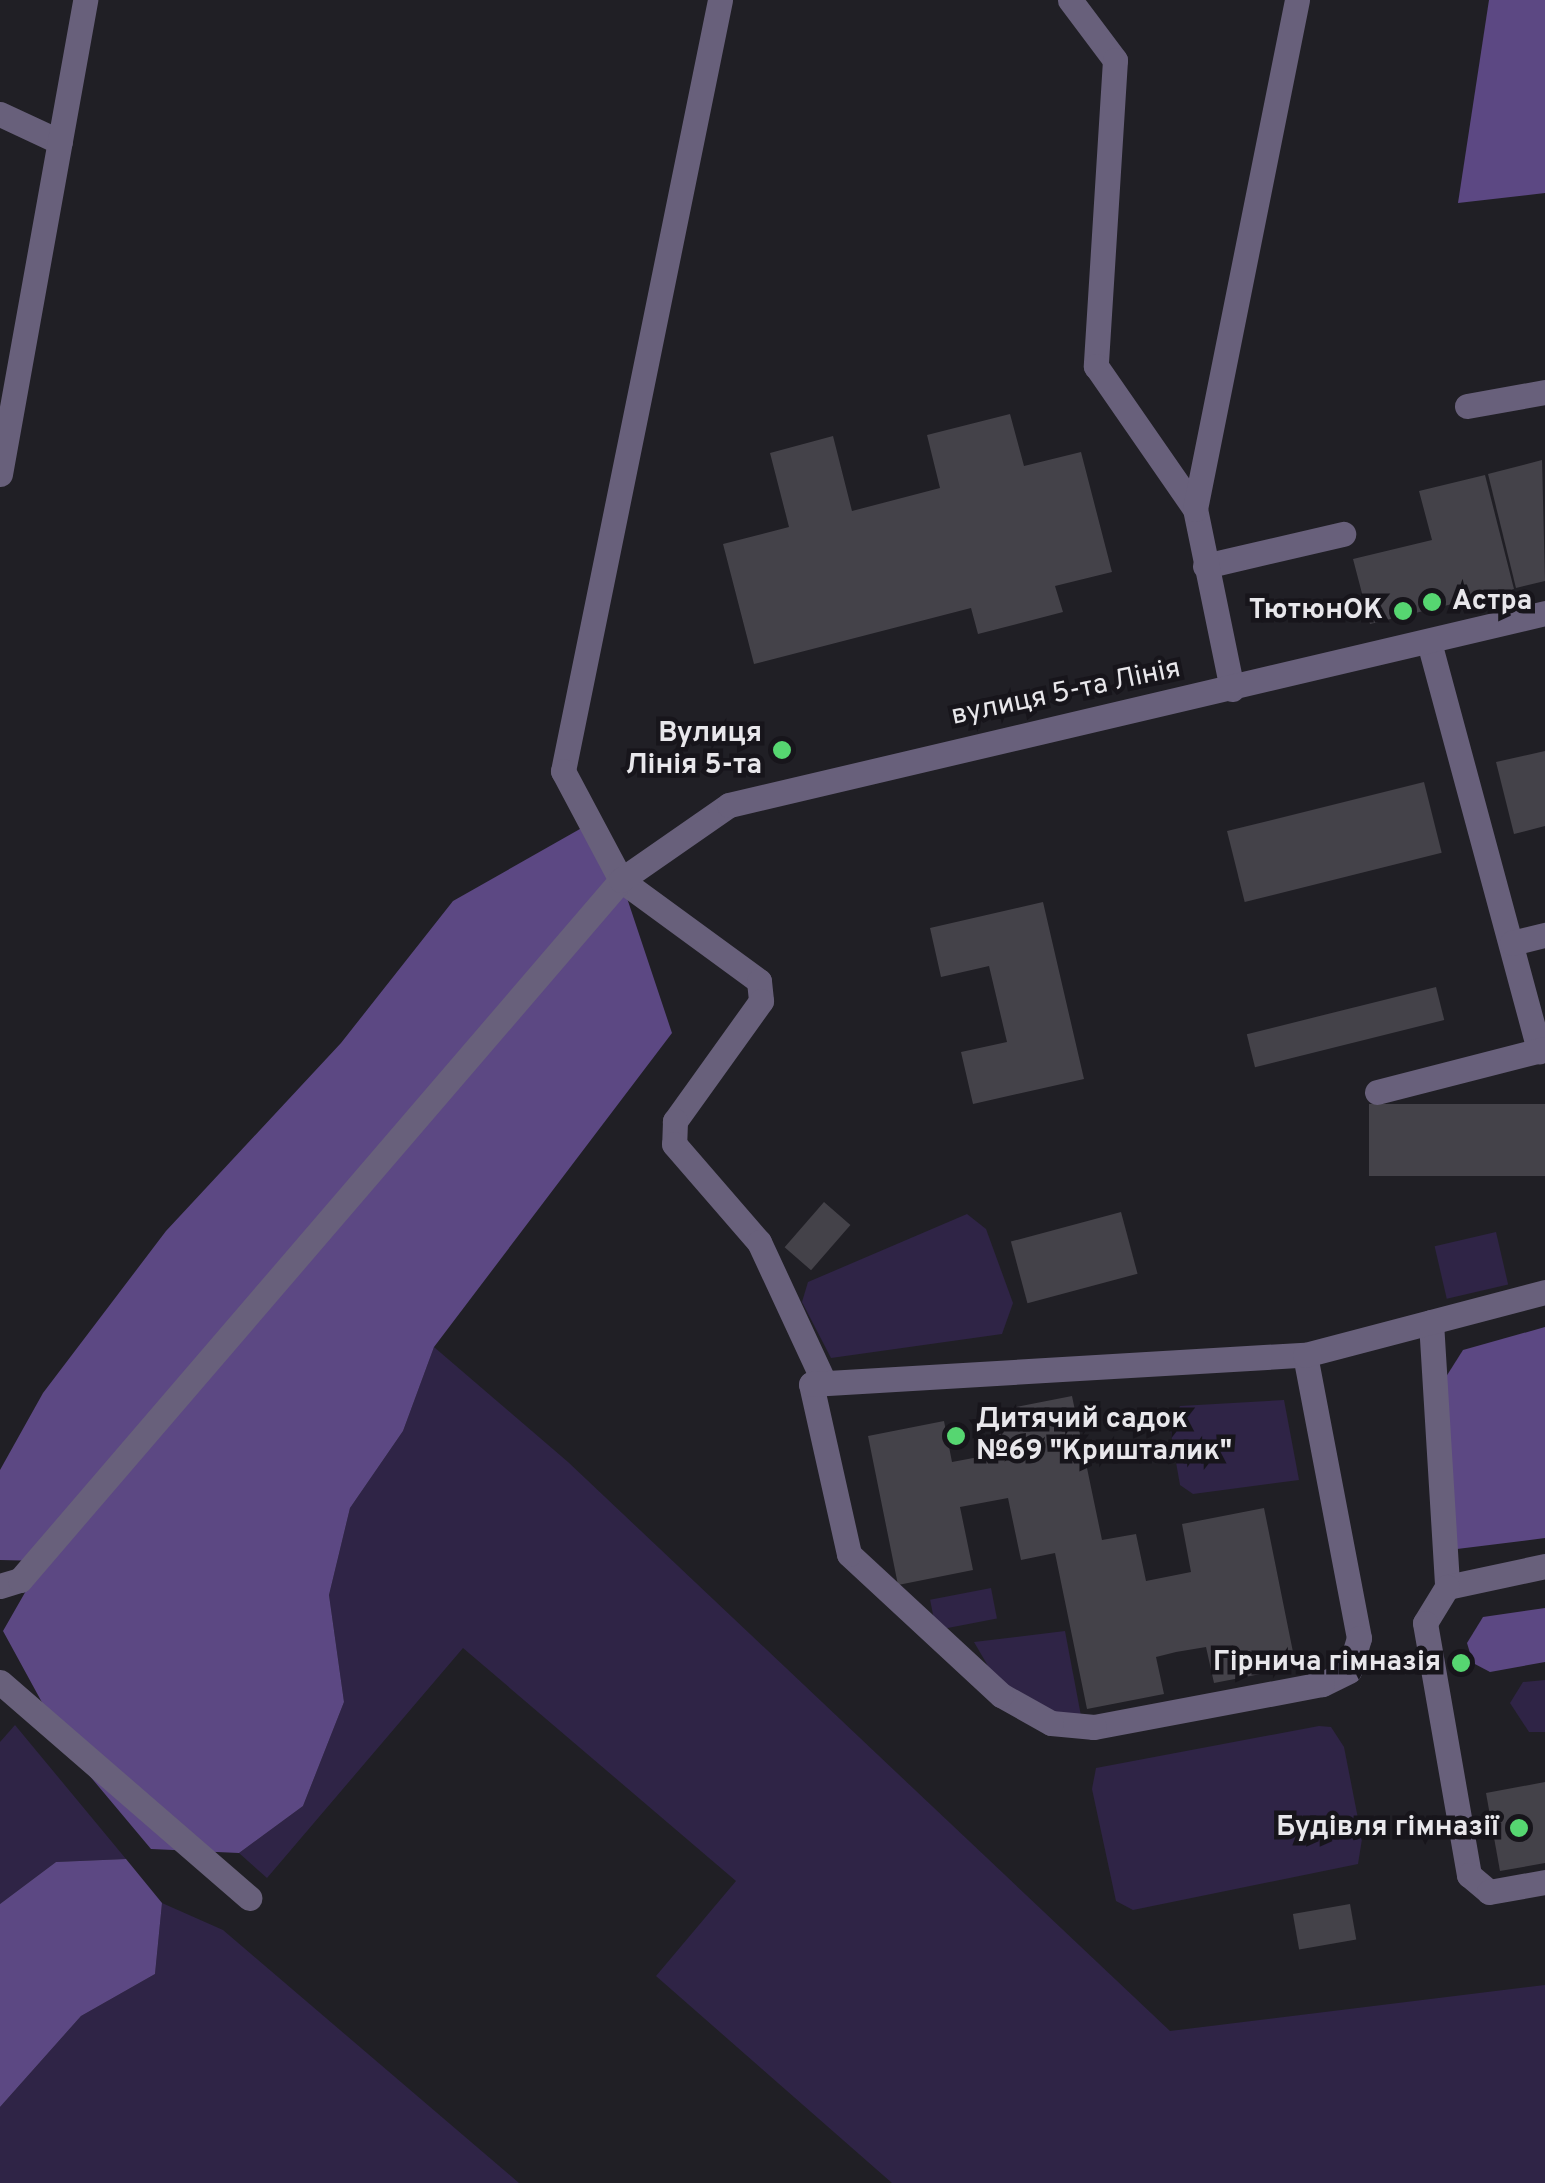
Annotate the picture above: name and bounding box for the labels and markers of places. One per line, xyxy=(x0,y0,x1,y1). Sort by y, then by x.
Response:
place label: Астра xyxy=(1452,585,1532,619)
marker: Астра xyxy=(1421,591,1443,613)
place label: ТютюнОК xyxy=(1249,594,1383,628)
marker: ТютюнОК xyxy=(1392,600,1414,622)
place label: Вулиця Лінія 5-та xyxy=(626,717,762,783)
marker: Вулиця Лінія 5-та xyxy=(771,739,793,761)
place label: Дитячий садок №69 "Кришталик" xyxy=(976,1403,1232,1469)
marker: Дитячий садок №69 "Кришталик" xyxy=(945,1425,967,1447)
place label: Гірнича гімназія xyxy=(1213,1646,1441,1680)
marker: Гірнича гімназія xyxy=(1450,1652,1472,1674)
place label: Будівля гімназії xyxy=(1276,1811,1499,1845)
marker: Будівля гімназії xyxy=(1508,1817,1530,1839)

